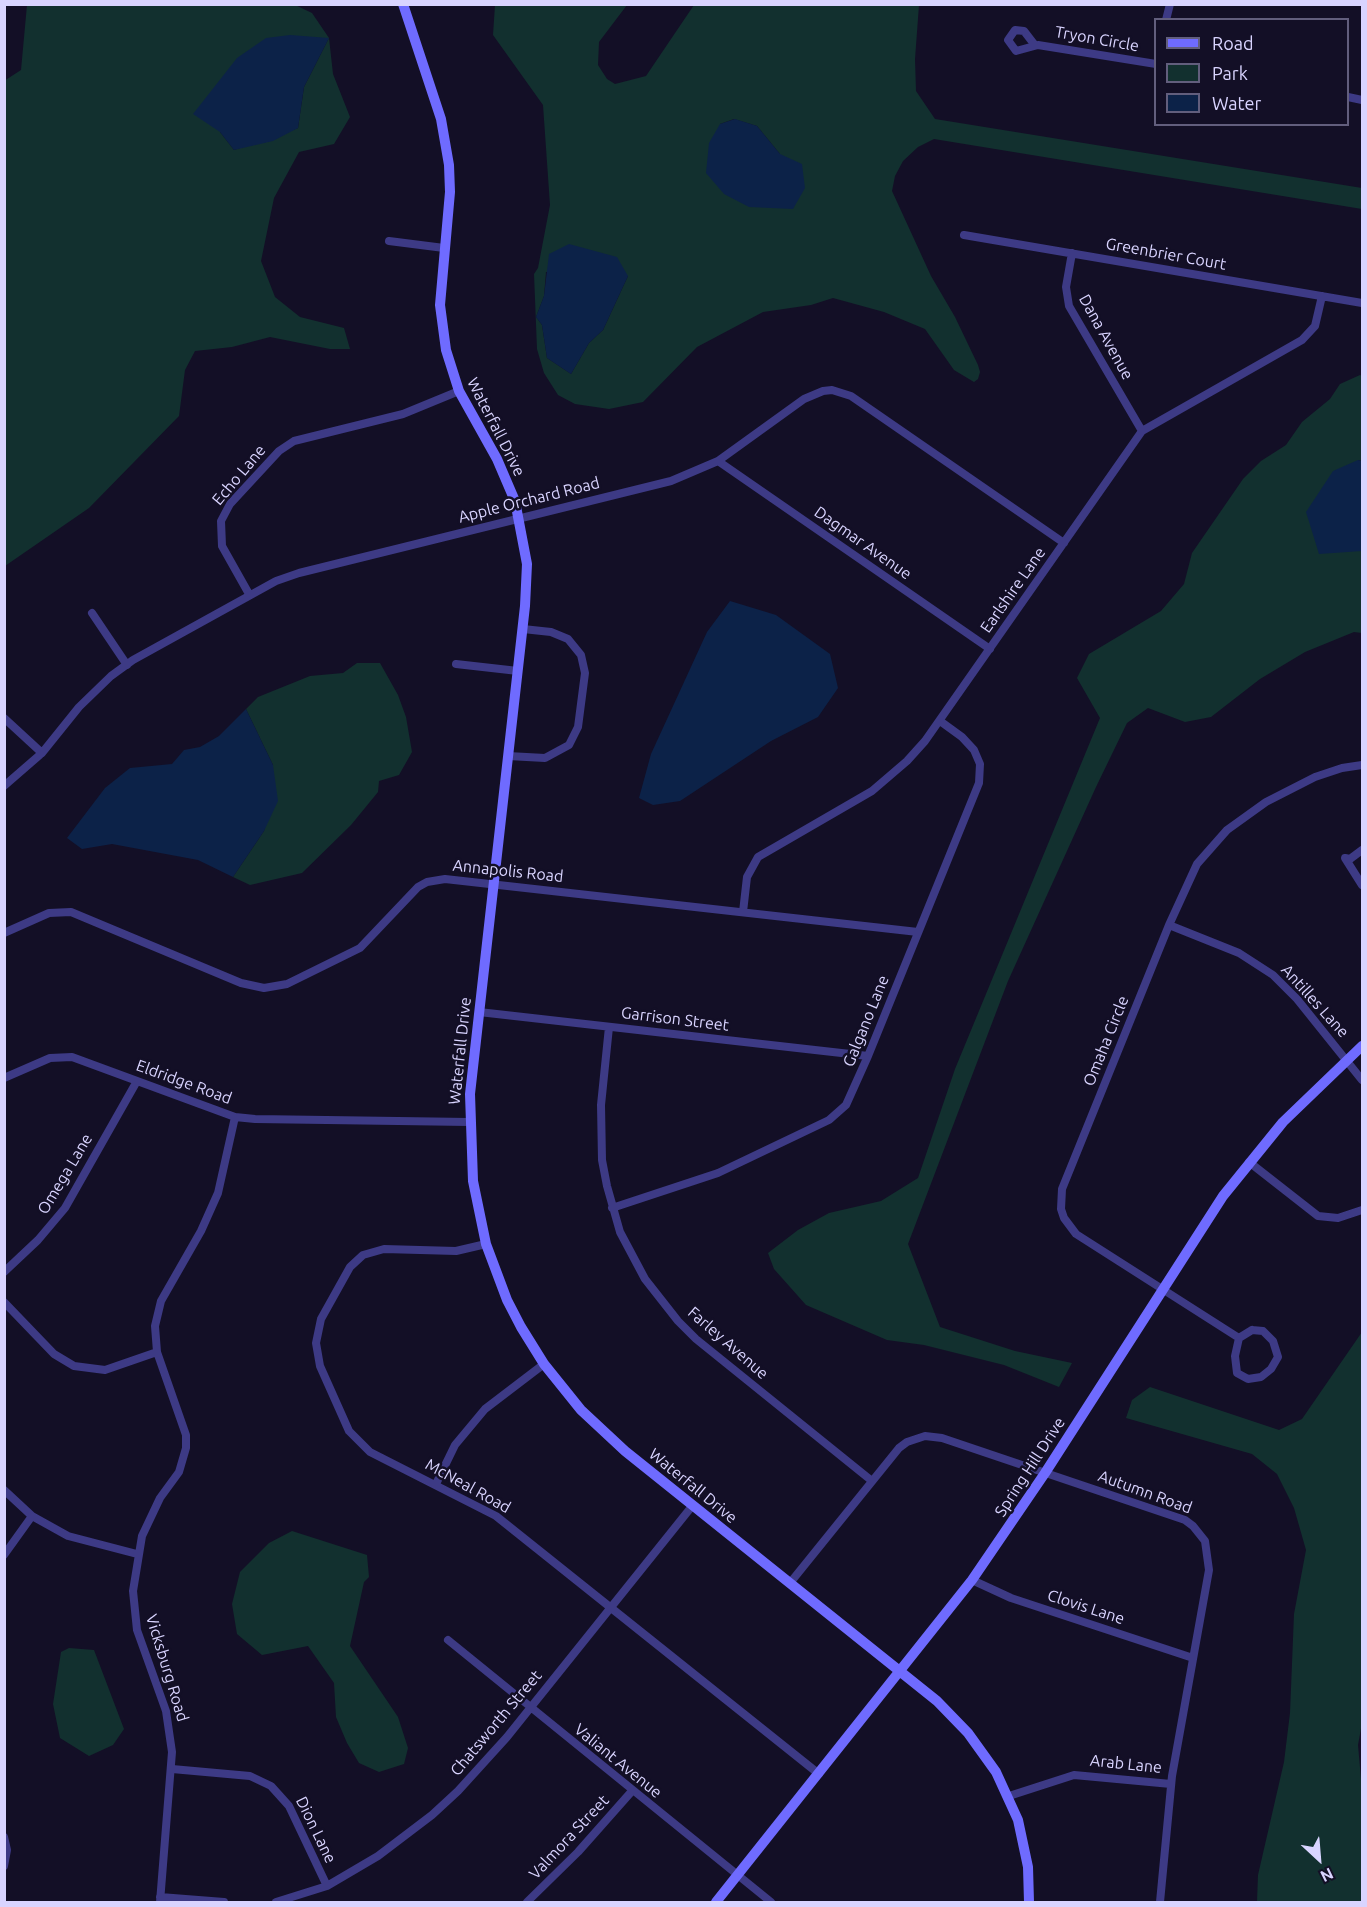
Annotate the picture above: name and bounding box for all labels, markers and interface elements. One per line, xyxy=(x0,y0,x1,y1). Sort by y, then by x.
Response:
legend xyxy=(1154,18,1349,126)
street label: Tryon Circle xyxy=(1054,22,1140,56)
text: Road xyxy=(1212,33,1254,53)
text: Park xyxy=(1212,63,1248,83)
text: Water xyxy=(1212,93,1261,113)
street label: Greenbrier Court xyxy=(1104,234,1228,274)
street label: Dana Avenue xyxy=(1075,291,1137,383)
street label: Waterfall Drive xyxy=(463,375,529,479)
street label: Echo Lane xyxy=(208,441,270,509)
street label: Apple Orchard Road xyxy=(456,473,602,527)
street label: Dagmar Avenue xyxy=(811,502,915,584)
street label: Earlshire Lane xyxy=(976,543,1050,637)
street label: Annapolis Road xyxy=(452,856,564,886)
street label: Antilles Lane xyxy=(1277,960,1353,1042)
street label: Galgano Lane xyxy=(839,972,893,1070)
street label: Omaha Circle xyxy=(1079,993,1133,1089)
street label: Waterfall Drive xyxy=(445,996,475,1106)
street label: Garrison Street xyxy=(620,1003,730,1035)
street label: Eldridge Road xyxy=(134,1056,234,1108)
street label: Omega Lane xyxy=(33,1130,97,1218)
street label: Farley Avenue xyxy=(684,1303,772,1383)
street label: Spring Hill Drive xyxy=(991,1414,1069,1520)
street label: Waterfall Drive xyxy=(645,1445,741,1527)
street label: McNeal Road xyxy=(422,1455,514,1517)
street label: Autumn Road xyxy=(1095,1466,1195,1518)
street label: Clovis Lane xyxy=(1045,1586,1127,1628)
street label: Vicksburg Road xyxy=(142,1612,192,1724)
street label: Chatsworth Street xyxy=(446,1666,546,1780)
street label: Valiant Avenue xyxy=(570,1720,666,1802)
street label: Arab Lane xyxy=(1089,1751,1163,1777)
street label: Valmora Street xyxy=(525,1791,613,1883)
street label: Dion Lane xyxy=(292,1794,340,1866)
north arrow xyxy=(1289,1829,1349,1889)
text: N xyxy=(1318,1864,1336,1886)

